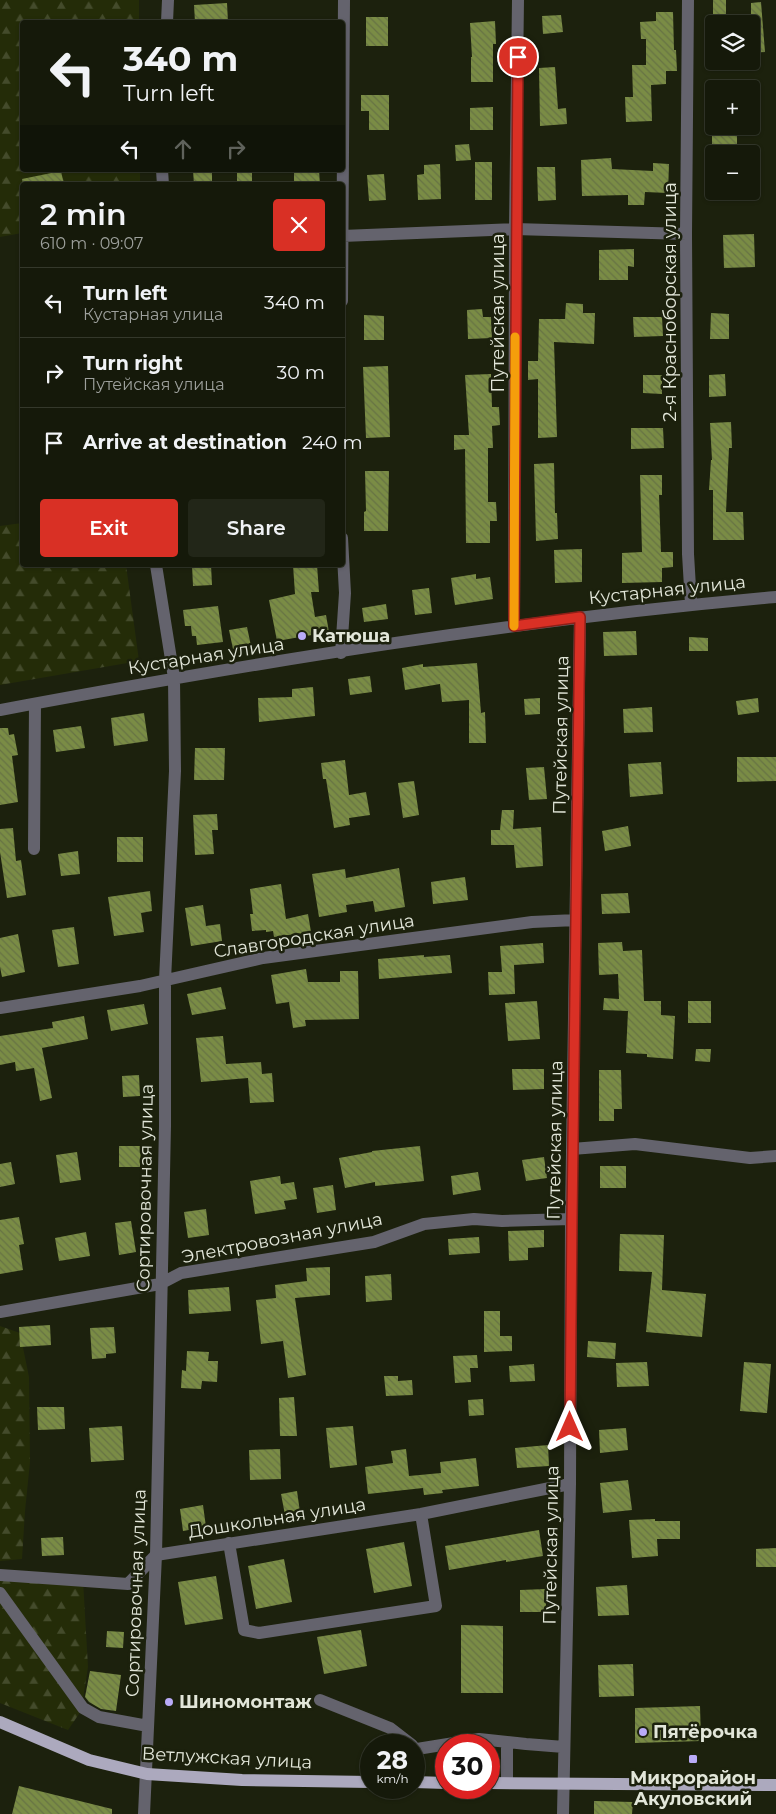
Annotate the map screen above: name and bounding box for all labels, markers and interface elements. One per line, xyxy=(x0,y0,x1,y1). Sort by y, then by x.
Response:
map controls xyxy=(705,15,760,200)
button: layers xyxy=(705,15,760,70)
pin xyxy=(497,36,539,78)
text: 340 m xyxy=(123,37,238,80)
icon: left xyxy=(40,40,105,105)
icon: arrive xyxy=(504,43,532,71)
text: Turn left xyxy=(123,80,215,107)
button: + xyxy=(705,80,760,135)
icon: left xyxy=(116,135,144,163)
icon: ahead xyxy=(169,135,197,163)
icon: right xyxy=(222,135,250,163)
button: − xyxy=(705,145,760,200)
street label: 2-я Красноборская улица xyxy=(659,182,681,422)
text: 2 min xyxy=(40,196,127,233)
button: close xyxy=(273,199,325,251)
street label: Путейская улица xyxy=(487,233,509,393)
text: 610 m · 09:07 xyxy=(40,234,143,253)
text: Turn left xyxy=(83,282,168,305)
icon: left xyxy=(40,289,68,317)
text: 340 m xyxy=(264,291,325,314)
text: Кустарная улица xyxy=(83,305,223,324)
text: Turn right xyxy=(83,352,183,375)
icon: right xyxy=(40,359,68,387)
text: 30 m xyxy=(277,361,325,384)
text: Путейская улица xyxy=(83,375,225,394)
icon: arrive xyxy=(40,429,68,457)
text: Arrive at destination xyxy=(83,431,287,454)
text: 240 m xyxy=(302,431,363,454)
button: Exit xyxy=(40,499,178,557)
button: Share xyxy=(188,499,325,557)
street label: Кустарная улица xyxy=(587,571,747,609)
place label: Катюша xyxy=(312,625,390,647)
marker: Катюша xyxy=(296,630,308,642)
street label: Кустарная улица xyxy=(126,633,286,679)
street label: Путейская улица xyxy=(549,655,573,815)
street label: Славгородская улица xyxy=(212,909,416,963)
street label: Путейская улица xyxy=(543,1060,567,1220)
street label: Сортировочная улица xyxy=(132,1084,158,1292)
street label: Электровозная улица xyxy=(180,1208,384,1268)
position arrow xyxy=(543,1400,595,1452)
street label: Путейская улица xyxy=(539,1465,563,1625)
street label: Сортировочная улица xyxy=(121,1489,151,1697)
street label: Дошкольная улица xyxy=(187,1493,367,1543)
place label: Шиномонтаж xyxy=(179,1691,312,1713)
marker: Шиномонтаж xyxy=(163,1696,175,1708)
place label: Пятёрочка xyxy=(653,1721,758,1743)
marker: Пятёрочка xyxy=(637,1726,649,1738)
speed limit sign: 30 xyxy=(435,1734,500,1799)
street label: Ветлужская улица xyxy=(141,1743,313,1773)
text: 28 xyxy=(377,1745,408,1775)
marker: Микрорайон Акуловский xyxy=(687,1753,699,1765)
place label: Микрорайон Акуловский xyxy=(630,1767,756,1810)
text: km/h xyxy=(376,1771,409,1786)

